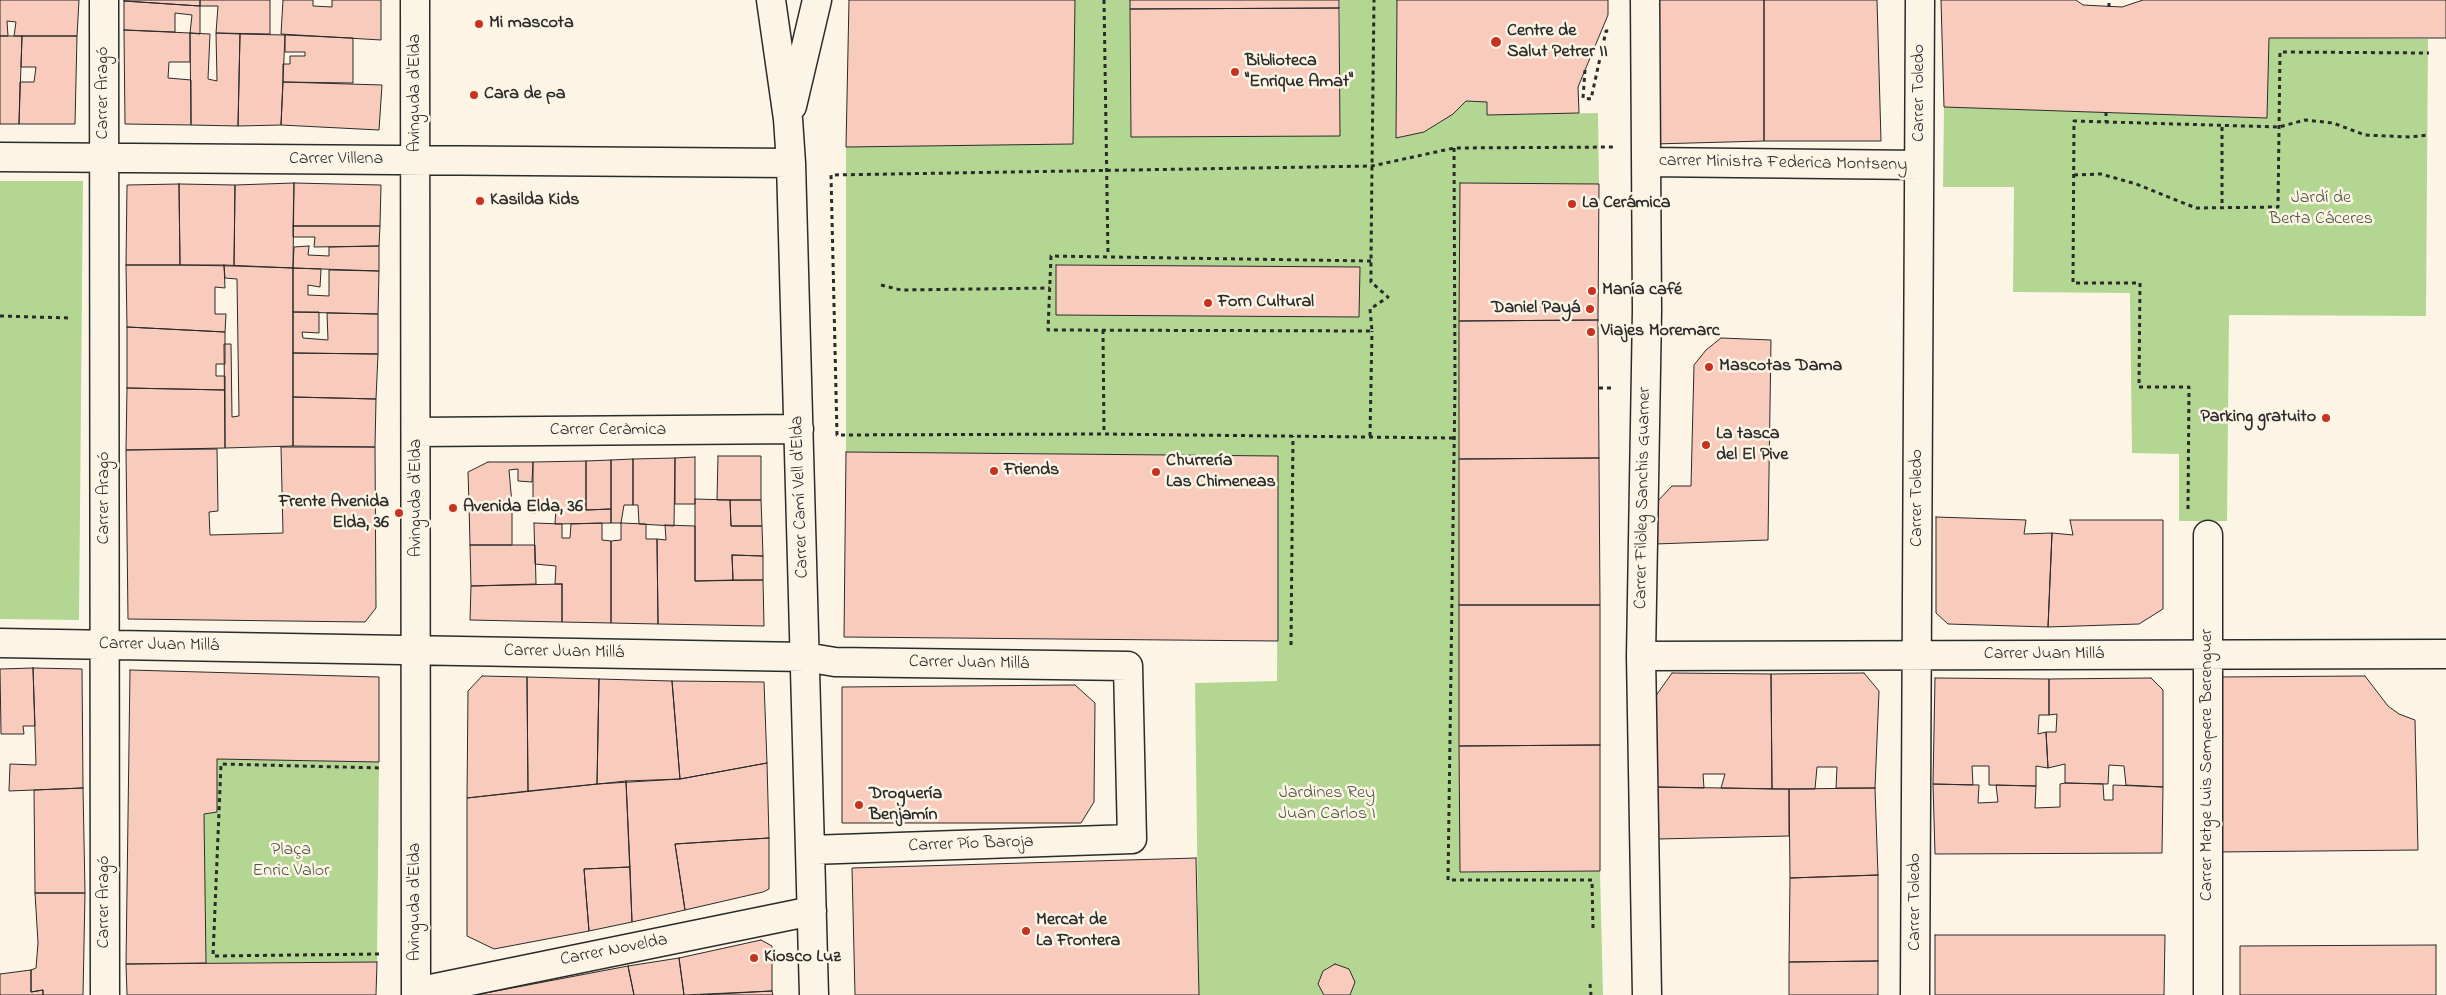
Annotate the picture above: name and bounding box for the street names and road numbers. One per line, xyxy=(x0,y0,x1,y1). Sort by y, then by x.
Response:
street label: Avinguda d'Elda xyxy=(405,34,427,152)
street label: Carrer Toledo xyxy=(1909,44,1931,142)
street label: Carrer Aragó xyxy=(93,47,115,139)
street label: Carrer Villena xyxy=(289,149,383,171)
street label: carrer Ministra Federica Montseny xyxy=(1659,151,1907,177)
street label: Carrer Filòleg Sanchis Guarner xyxy=(1631,387,1657,609)
street label: Carrer Camí Vell d'Elda xyxy=(787,415,815,579)
street label: Carrer Ceràmica xyxy=(550,420,666,442)
street label: Avinguda d'Elda xyxy=(406,439,428,557)
street label: Carrer Toledo xyxy=(1907,449,1929,547)
street label: Carrer Aragó xyxy=(94,452,116,544)
street label: Carrer Metge Luis Sempere Berenguer xyxy=(2197,629,2219,901)
street label: Carrer Juan Millá xyxy=(99,634,219,658)
street label: Carrer Juan Millá xyxy=(504,641,624,665)
street label: Carrer Juan Millá xyxy=(1984,644,2104,666)
street label: Carrer Juan Millá xyxy=(909,652,1029,676)
street label: Carrer Pío Baroja xyxy=(908,832,1034,858)
street label: Avinguda d'Elda xyxy=(405,843,427,961)
street label: Carrer Toledo xyxy=(1905,853,1927,951)
street label: Carrer Aragó xyxy=(94,856,116,948)
street label: Carrer Novelda xyxy=(559,930,669,972)

